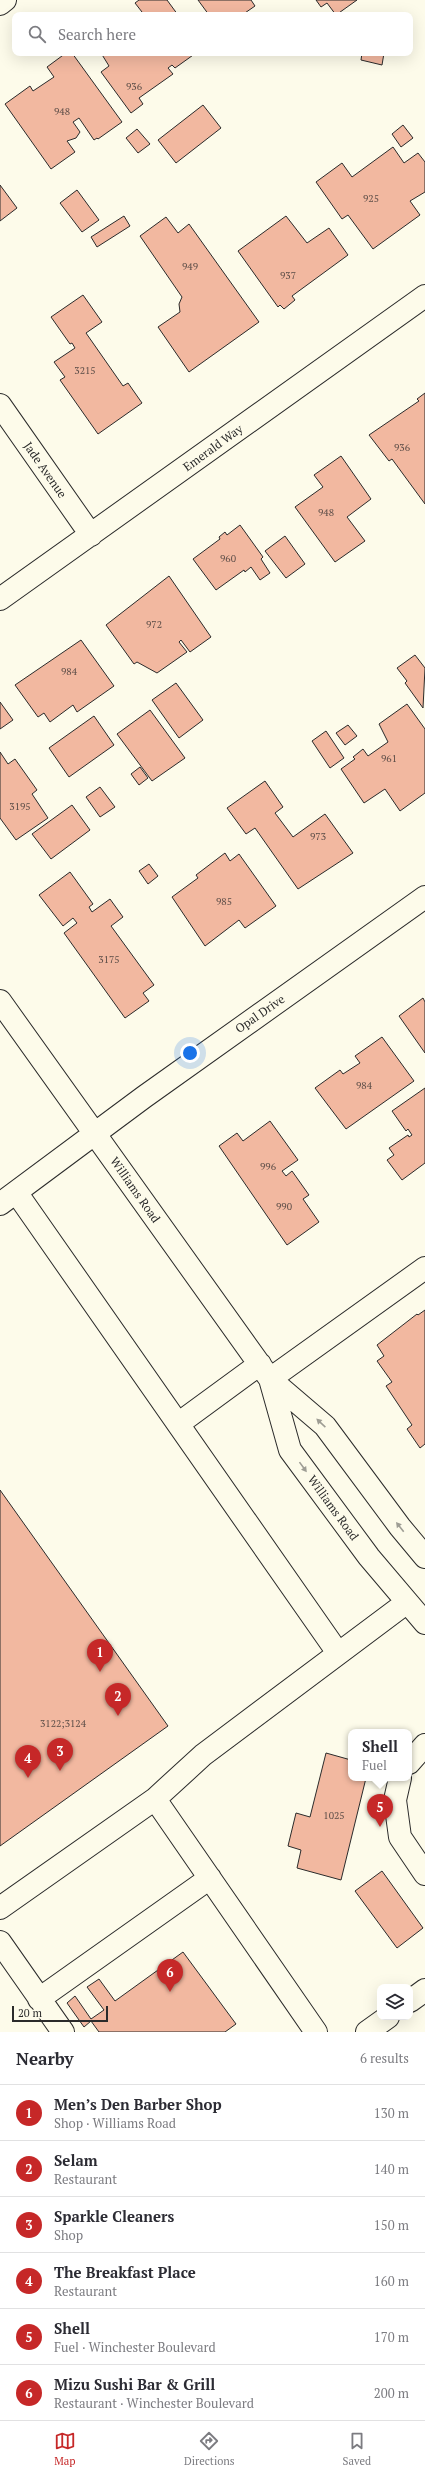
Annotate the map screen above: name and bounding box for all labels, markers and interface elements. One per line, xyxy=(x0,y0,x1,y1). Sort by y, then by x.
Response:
search box xyxy=(12,12,413,56)
icon: search xyxy=(26,23,48,45)
text: Search here xyxy=(58,24,136,44)
house number: 936 xyxy=(126,80,143,93)
house number: 948 xyxy=(54,105,70,118)
house number: 925 xyxy=(363,192,379,205)
house number: 949 xyxy=(182,260,198,273)
house number: 937 xyxy=(280,269,296,282)
house number: 3215 xyxy=(74,364,96,377)
street label: Emerald Way xyxy=(180,420,246,474)
street label: Jade Avenue xyxy=(21,439,70,501)
house number: 936 xyxy=(394,441,411,454)
house number: 948 xyxy=(318,506,334,519)
house number: 960 xyxy=(220,552,236,565)
house number: 972 xyxy=(146,618,162,631)
house number: 984 xyxy=(61,665,78,678)
house number: 961 xyxy=(381,752,397,765)
house number: 3195 xyxy=(9,800,31,813)
house number: 973 xyxy=(310,830,326,843)
house number: 985 xyxy=(216,895,232,908)
house number: 3175 xyxy=(98,953,120,966)
street label: Opal Drive xyxy=(232,991,287,1036)
your location xyxy=(180,1043,200,1063)
house number: 984 xyxy=(356,1079,373,1092)
street label: Williams Road xyxy=(107,1154,164,1226)
house number: 996 xyxy=(260,1160,277,1173)
house number: 990 xyxy=(276,1200,292,1213)
one-way arrow xyxy=(316,1419,326,1428)
one-way arrow xyxy=(299,1461,307,1472)
street label: Williams Road xyxy=(305,1472,362,1544)
one-way arrow xyxy=(396,1521,404,1532)
pin: 1 xyxy=(87,1639,113,1672)
pin: 2 xyxy=(105,1683,131,1716)
house number: 3122;3124 xyxy=(40,1717,87,1730)
popup xyxy=(348,1729,412,1781)
text: Shell xyxy=(362,1736,398,1756)
pin: 3 xyxy=(47,1738,73,1771)
pin: 4 xyxy=(15,1745,41,1778)
text: Fuel xyxy=(362,1756,387,1774)
pin: 5 xyxy=(367,1794,393,1827)
house number: 1025 xyxy=(323,1809,345,1822)
pin: 6 xyxy=(157,1959,183,1992)
map controls xyxy=(377,1984,413,2020)
button: layers xyxy=(377,1984,413,2020)
scale bar xyxy=(12,2004,108,2023)
text: 20 m xyxy=(18,2006,42,2020)
text: Nearby xyxy=(16,2047,74,2070)
text: 6 results xyxy=(360,2049,409,2067)
text: Men’s Den Barber Shop xyxy=(54,2094,222,2114)
text: 1 xyxy=(25,2104,33,2122)
text: 130 m xyxy=(374,2104,409,2122)
text: Shop · Williams Road xyxy=(54,2114,176,2132)
text: Selam xyxy=(54,2150,98,2170)
text: 2 xyxy=(25,2160,33,2178)
text: 140 m xyxy=(374,2160,409,2178)
text: Restaurant xyxy=(54,2170,117,2188)
text: Sparkle Cleaners xyxy=(54,2206,174,2226)
text: 3 xyxy=(25,2216,33,2234)
text: 150 m xyxy=(374,2216,409,2234)
text: Shop xyxy=(54,2226,83,2244)
text: The Breakfast Place xyxy=(54,2262,196,2282)
text: 4 xyxy=(25,2272,33,2290)
text: 160 m xyxy=(374,2272,409,2290)
text: Restaurant xyxy=(54,2282,117,2300)
text: Shell xyxy=(54,2318,90,2338)
text: 5 xyxy=(25,2328,33,2346)
text: 170 m xyxy=(374,2328,409,2346)
text: Fuel · Winchester Boulevard xyxy=(54,2338,216,2356)
text: Mizu Sushi Bar & Grill xyxy=(54,2374,215,2394)
text: 6 xyxy=(25,2384,33,2402)
text: 200 m xyxy=(374,2384,409,2402)
text: Restaurant · Winchester Boulevard xyxy=(54,2394,254,2412)
tab: Map xyxy=(54,2430,76,2468)
tab: Directions xyxy=(184,2430,235,2468)
tab: Saved xyxy=(343,2430,371,2468)

